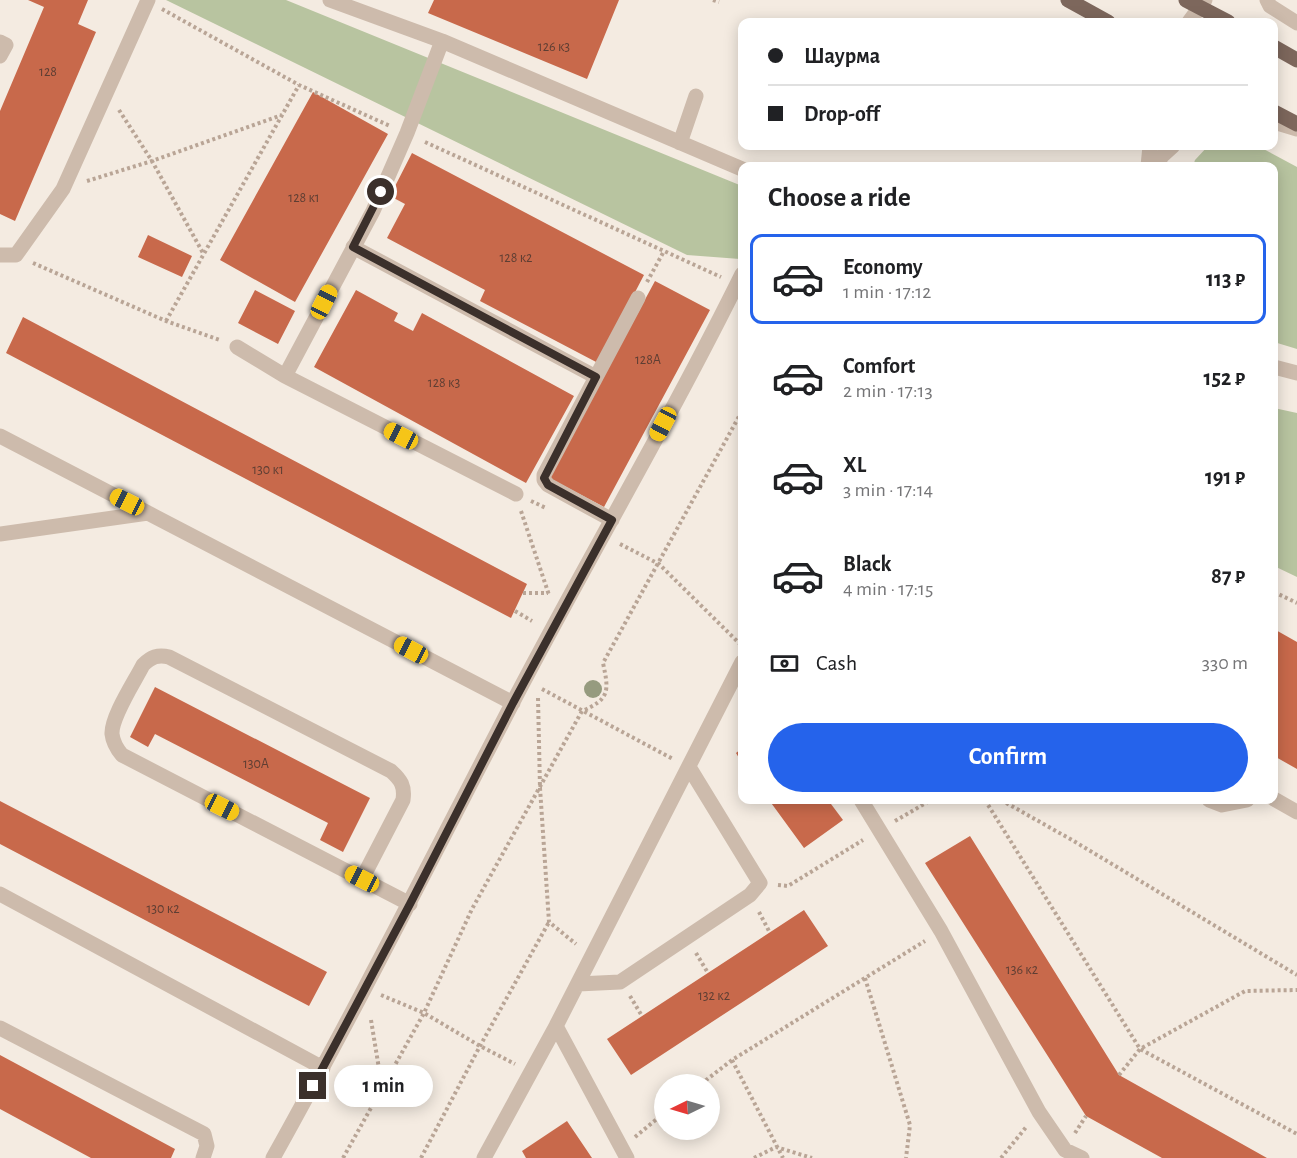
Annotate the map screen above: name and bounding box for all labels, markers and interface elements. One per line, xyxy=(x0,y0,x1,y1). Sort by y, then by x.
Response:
house number: 126 к3 xyxy=(538,40,570,54)
text: Шаурма xyxy=(804,45,880,67)
house number: 128 xyxy=(39,65,57,79)
text: Drop-off xyxy=(804,103,880,125)
route start xyxy=(367,178,394,205)
text: Choose a ride xyxy=(768,184,911,211)
house number: 128 к1 xyxy=(288,191,320,205)
house number: 128 к2 xyxy=(500,251,532,265)
icon: car xyxy=(771,252,825,306)
text: Economy xyxy=(843,256,923,278)
text: 113 ₽ xyxy=(1206,268,1245,290)
car xyxy=(308,282,340,322)
text: 1 min · 17:12 xyxy=(843,282,931,302)
icon: car xyxy=(771,351,825,405)
house number: 128А xyxy=(635,353,661,367)
text: Comfort xyxy=(843,355,915,377)
text: 152 ₽ xyxy=(1204,367,1245,389)
house number: 128 к3 xyxy=(428,376,460,390)
text: 2 min · 17:13 xyxy=(843,381,933,401)
car xyxy=(647,404,679,444)
car xyxy=(381,420,421,452)
icon: car xyxy=(771,450,825,504)
text: XL xyxy=(843,454,866,476)
house number: 130 к1 xyxy=(252,463,284,477)
text: 191 ₽ xyxy=(1205,466,1245,488)
text: 3 min · 17:14 xyxy=(843,480,933,500)
car xyxy=(107,486,147,518)
icon: car xyxy=(771,549,825,603)
text: Black xyxy=(843,553,891,575)
text: 87 ₽ xyxy=(1211,565,1245,587)
text: 4 min · 17:15 xyxy=(843,579,933,599)
car xyxy=(391,634,431,666)
icon: cash xyxy=(768,647,801,680)
text: Cash xyxy=(816,652,857,674)
text: 330 m xyxy=(1202,653,1248,673)
button: Confirm xyxy=(768,723,1248,792)
house number: 130А xyxy=(243,757,269,771)
car xyxy=(202,791,242,823)
car xyxy=(342,863,382,895)
house number: 130 к2 xyxy=(146,902,180,916)
house number: 136 к2 xyxy=(1006,963,1038,977)
house number: 132 к2 xyxy=(698,989,730,1003)
callout: 1 min xyxy=(334,1065,433,1107)
route end xyxy=(299,1072,326,1099)
north arrow xyxy=(654,1074,720,1140)
map controls xyxy=(654,1074,720,1140)
text: 1 min xyxy=(362,1076,405,1096)

